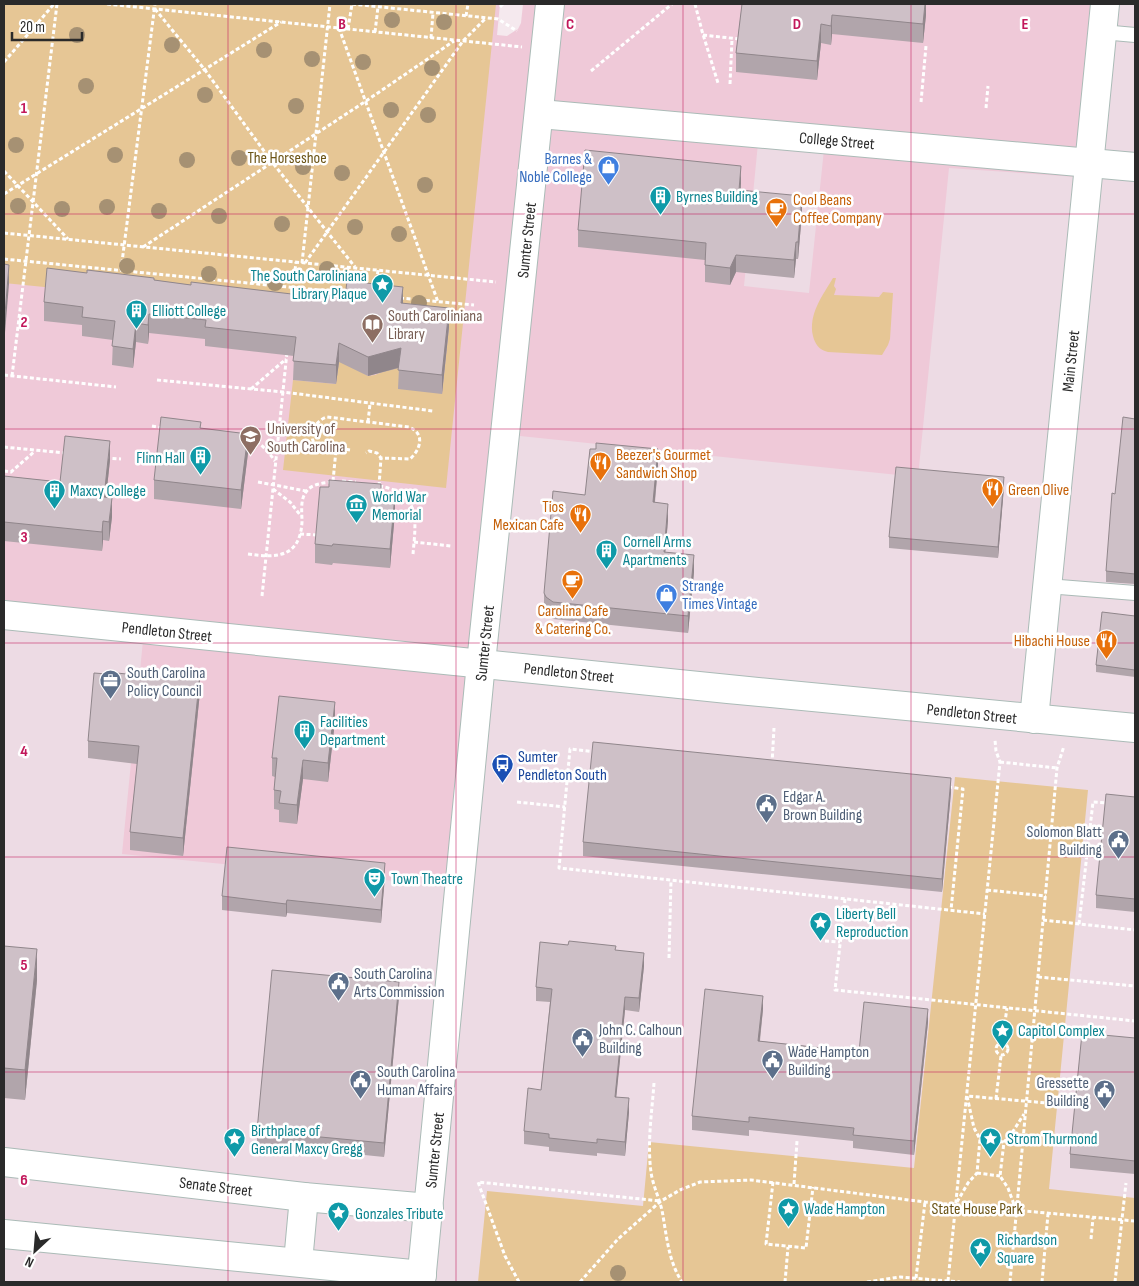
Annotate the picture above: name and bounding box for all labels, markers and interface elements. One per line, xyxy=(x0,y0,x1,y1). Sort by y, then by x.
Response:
scale bar xyxy=(12,10,82,42)
text: B xyxy=(338,15,346,34)
text: C xyxy=(566,15,574,34)
text: D xyxy=(793,15,801,34)
text: E xyxy=(1022,15,1029,34)
text: 20 m xyxy=(20,18,45,37)
text: 1 xyxy=(21,99,28,118)
street label: College Street xyxy=(798,129,876,154)
park label: The Horseshoe xyxy=(247,149,327,168)
place label: Barnes & Noble College xyxy=(519,150,592,187)
shop icon: Barnes & Noble College xyxy=(596,155,620,186)
building icon: Byrnes Building xyxy=(648,184,672,215)
place label: Byrnes Building xyxy=(676,188,758,207)
place label: Cool Beans Coffee Company xyxy=(793,191,882,228)
cafe icon: Cool Beans Coffee Company xyxy=(765,196,789,227)
street label: Sumter Street xyxy=(514,201,541,279)
place label: The South Caroliniana Library Plaque xyxy=(250,267,367,304)
place icon: The South Caroliniana Library Plaque xyxy=(371,272,395,303)
building icon: Elliott College xyxy=(124,298,148,329)
place label: Elliott College xyxy=(152,302,226,321)
place label: South Caroliniana Library xyxy=(388,307,482,344)
library icon: South Caroliniana Library xyxy=(360,312,384,343)
text: 2 xyxy=(20,313,28,332)
street label: Main Street xyxy=(1059,329,1084,393)
place label: University of South Carolina xyxy=(267,420,345,457)
school or university icon: University of South Carolina xyxy=(239,425,263,456)
building icon: Flinn Hall xyxy=(189,445,213,476)
place label: Beezer's Gourmet Sandwich Shop xyxy=(616,446,711,483)
place label: Flinn Hall xyxy=(136,449,185,468)
restaurant icon: Beezer's Gourmet Sandwich Shop xyxy=(588,451,612,482)
restaurant icon: Green Olive xyxy=(980,477,1004,508)
building icon: Maxcy College xyxy=(42,478,66,509)
place label: Green Olive xyxy=(1008,481,1069,500)
place label: Maxcy College xyxy=(70,482,146,501)
place label: World War Memorial xyxy=(372,488,427,525)
museum icon: World War Memorial xyxy=(344,493,368,524)
place label: Tios Mexican Cafe xyxy=(493,498,564,535)
restaurant icon: Tios Mexican Cafe xyxy=(568,503,592,534)
text: 3 xyxy=(20,528,28,547)
place label: Cornell Arms Apartments xyxy=(622,533,692,570)
building icon: Cornell Arms Apartments xyxy=(595,538,619,569)
cafe icon: Carolina Cafe & Catering Co. xyxy=(561,569,585,600)
place label: Strange Times Vintage xyxy=(682,577,757,614)
shop icon: Strange Times Vintage xyxy=(654,582,678,613)
place label: Carolina Cafe & Catering Co. xyxy=(535,602,611,639)
street label: Sumter Street xyxy=(472,604,499,682)
street label: Pendleton Street xyxy=(121,618,213,647)
restaurant icon: Hibachi House xyxy=(1094,628,1118,659)
place label: Hibachi House xyxy=(1014,632,1090,651)
street label: Pendleton Street xyxy=(523,659,615,688)
place label: South Carolina Policy Council xyxy=(127,664,205,701)
office icon: South Carolina Policy Council xyxy=(99,669,123,700)
street label: Pendleton Street xyxy=(926,700,1018,729)
place label: Facilities Department xyxy=(320,713,385,750)
building icon: Facilities Department xyxy=(292,718,316,749)
text: 4 xyxy=(20,742,28,761)
place label: Sumter Pendleton South xyxy=(518,748,607,785)
bus stop icon: Sumter Pendleton South xyxy=(490,753,514,784)
place label: Edgar A. Brown Building xyxy=(783,788,862,825)
public building icon: Edgar A. Brown Building xyxy=(755,793,779,824)
place label: Solomon Blatt Building xyxy=(1027,823,1102,860)
public building icon: Solomon Blatt Building xyxy=(1106,828,1130,859)
theatre icon: Town Theatre xyxy=(363,866,387,897)
place label: Town Theatre xyxy=(391,870,463,889)
place label: Liberty Bell Reproduction xyxy=(836,905,908,942)
place icon: Liberty Bell Reproduction xyxy=(808,910,832,941)
text: 5 xyxy=(20,956,28,975)
place label: South Carolina Arts Commission xyxy=(353,965,445,1002)
public building icon: South Carolina Arts Commission xyxy=(326,970,350,1001)
place icon: Capitol Complex xyxy=(990,1018,1014,1049)
place label: John C. Calhoun Building xyxy=(598,1021,682,1058)
place label: Capitol Complex xyxy=(1018,1022,1105,1041)
public building icon: John C. Calhoun Building xyxy=(571,1026,595,1057)
place label: Wade Hampton Building xyxy=(788,1043,869,1080)
public building icon: Wade Hampton Building xyxy=(760,1048,784,1079)
place label: South Carolina Human Affairs xyxy=(377,1063,455,1100)
public building icon: South Carolina Human Affairs xyxy=(349,1068,373,1099)
place label: Gressette Building xyxy=(1036,1074,1089,1111)
public building icon: Gressette Building xyxy=(1093,1079,1117,1110)
street label: Sumter Street xyxy=(422,1111,449,1189)
place label: Birthplace of General Maxcy Gregg xyxy=(251,1122,363,1159)
place icon: Strom Thurmond xyxy=(979,1126,1003,1157)
place icon: Birthplace of General Maxcy Gregg xyxy=(223,1127,247,1158)
place label: Strom Thurmond xyxy=(1007,1130,1097,1149)
text: 6 xyxy=(20,1171,28,1190)
street label: Senate Street xyxy=(178,1174,254,1201)
place icon: Wade Hampton xyxy=(776,1196,800,1227)
place label: Wade Hampton xyxy=(804,1200,885,1219)
park label: State House Park xyxy=(931,1200,1023,1219)
place icon: Gonzales Tribute xyxy=(327,1201,351,1232)
place label: Gonzales Tribute xyxy=(355,1205,444,1224)
north arrow xyxy=(10,1226,60,1276)
place label: Richardson Square xyxy=(997,1231,1057,1268)
place icon: Richardson Square xyxy=(969,1236,993,1267)
text: N xyxy=(22,1253,37,1272)

